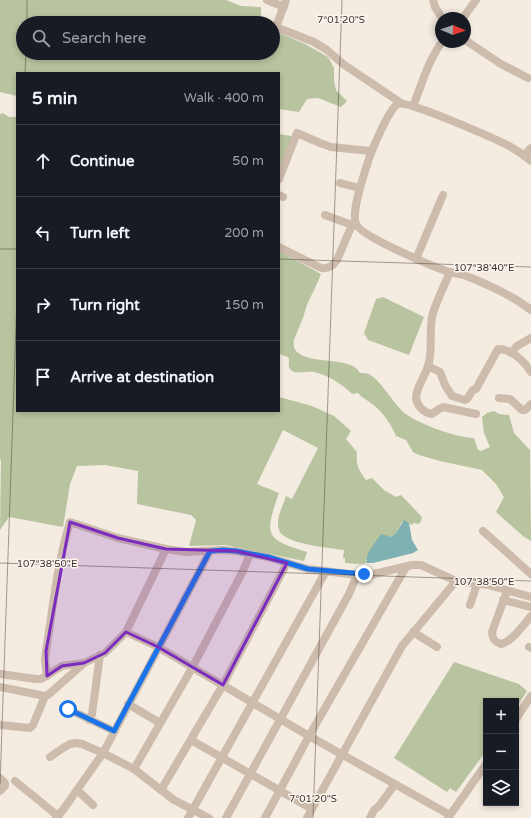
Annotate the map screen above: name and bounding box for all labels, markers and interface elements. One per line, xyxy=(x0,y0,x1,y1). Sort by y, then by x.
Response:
north arrow xyxy=(435,12,471,48)
text: 7°01'20"S xyxy=(317,14,365,26)
search box xyxy=(16,16,280,60)
icon: search xyxy=(30,27,52,49)
text: Search here xyxy=(62,29,146,47)
text: 5 min xyxy=(32,88,77,109)
text: Walk · 400 m xyxy=(184,90,264,106)
icon: ahead xyxy=(32,150,54,172)
text: Continue xyxy=(70,152,134,170)
text: 50 m xyxy=(232,153,264,169)
icon: left xyxy=(32,222,54,244)
text: Turn left xyxy=(70,224,130,242)
text: 200 m xyxy=(224,225,264,241)
text: 107°38'40"E xyxy=(454,262,514,274)
icon: right xyxy=(32,294,54,316)
text: Turn right xyxy=(70,296,140,314)
text: 150 m xyxy=(224,297,264,313)
icon: arrive xyxy=(32,366,54,388)
text: Arrive at destination xyxy=(70,368,214,386)
text: 107°38'50"E xyxy=(17,558,77,570)
route end xyxy=(355,565,373,583)
text: 107°38'50"E xyxy=(454,576,514,588)
map controls xyxy=(483,698,519,806)
button: + xyxy=(483,698,519,734)
route start xyxy=(59,700,77,718)
button: − xyxy=(483,734,519,770)
button: layers xyxy=(483,770,519,806)
text: 7°01'20"S xyxy=(289,793,337,805)

